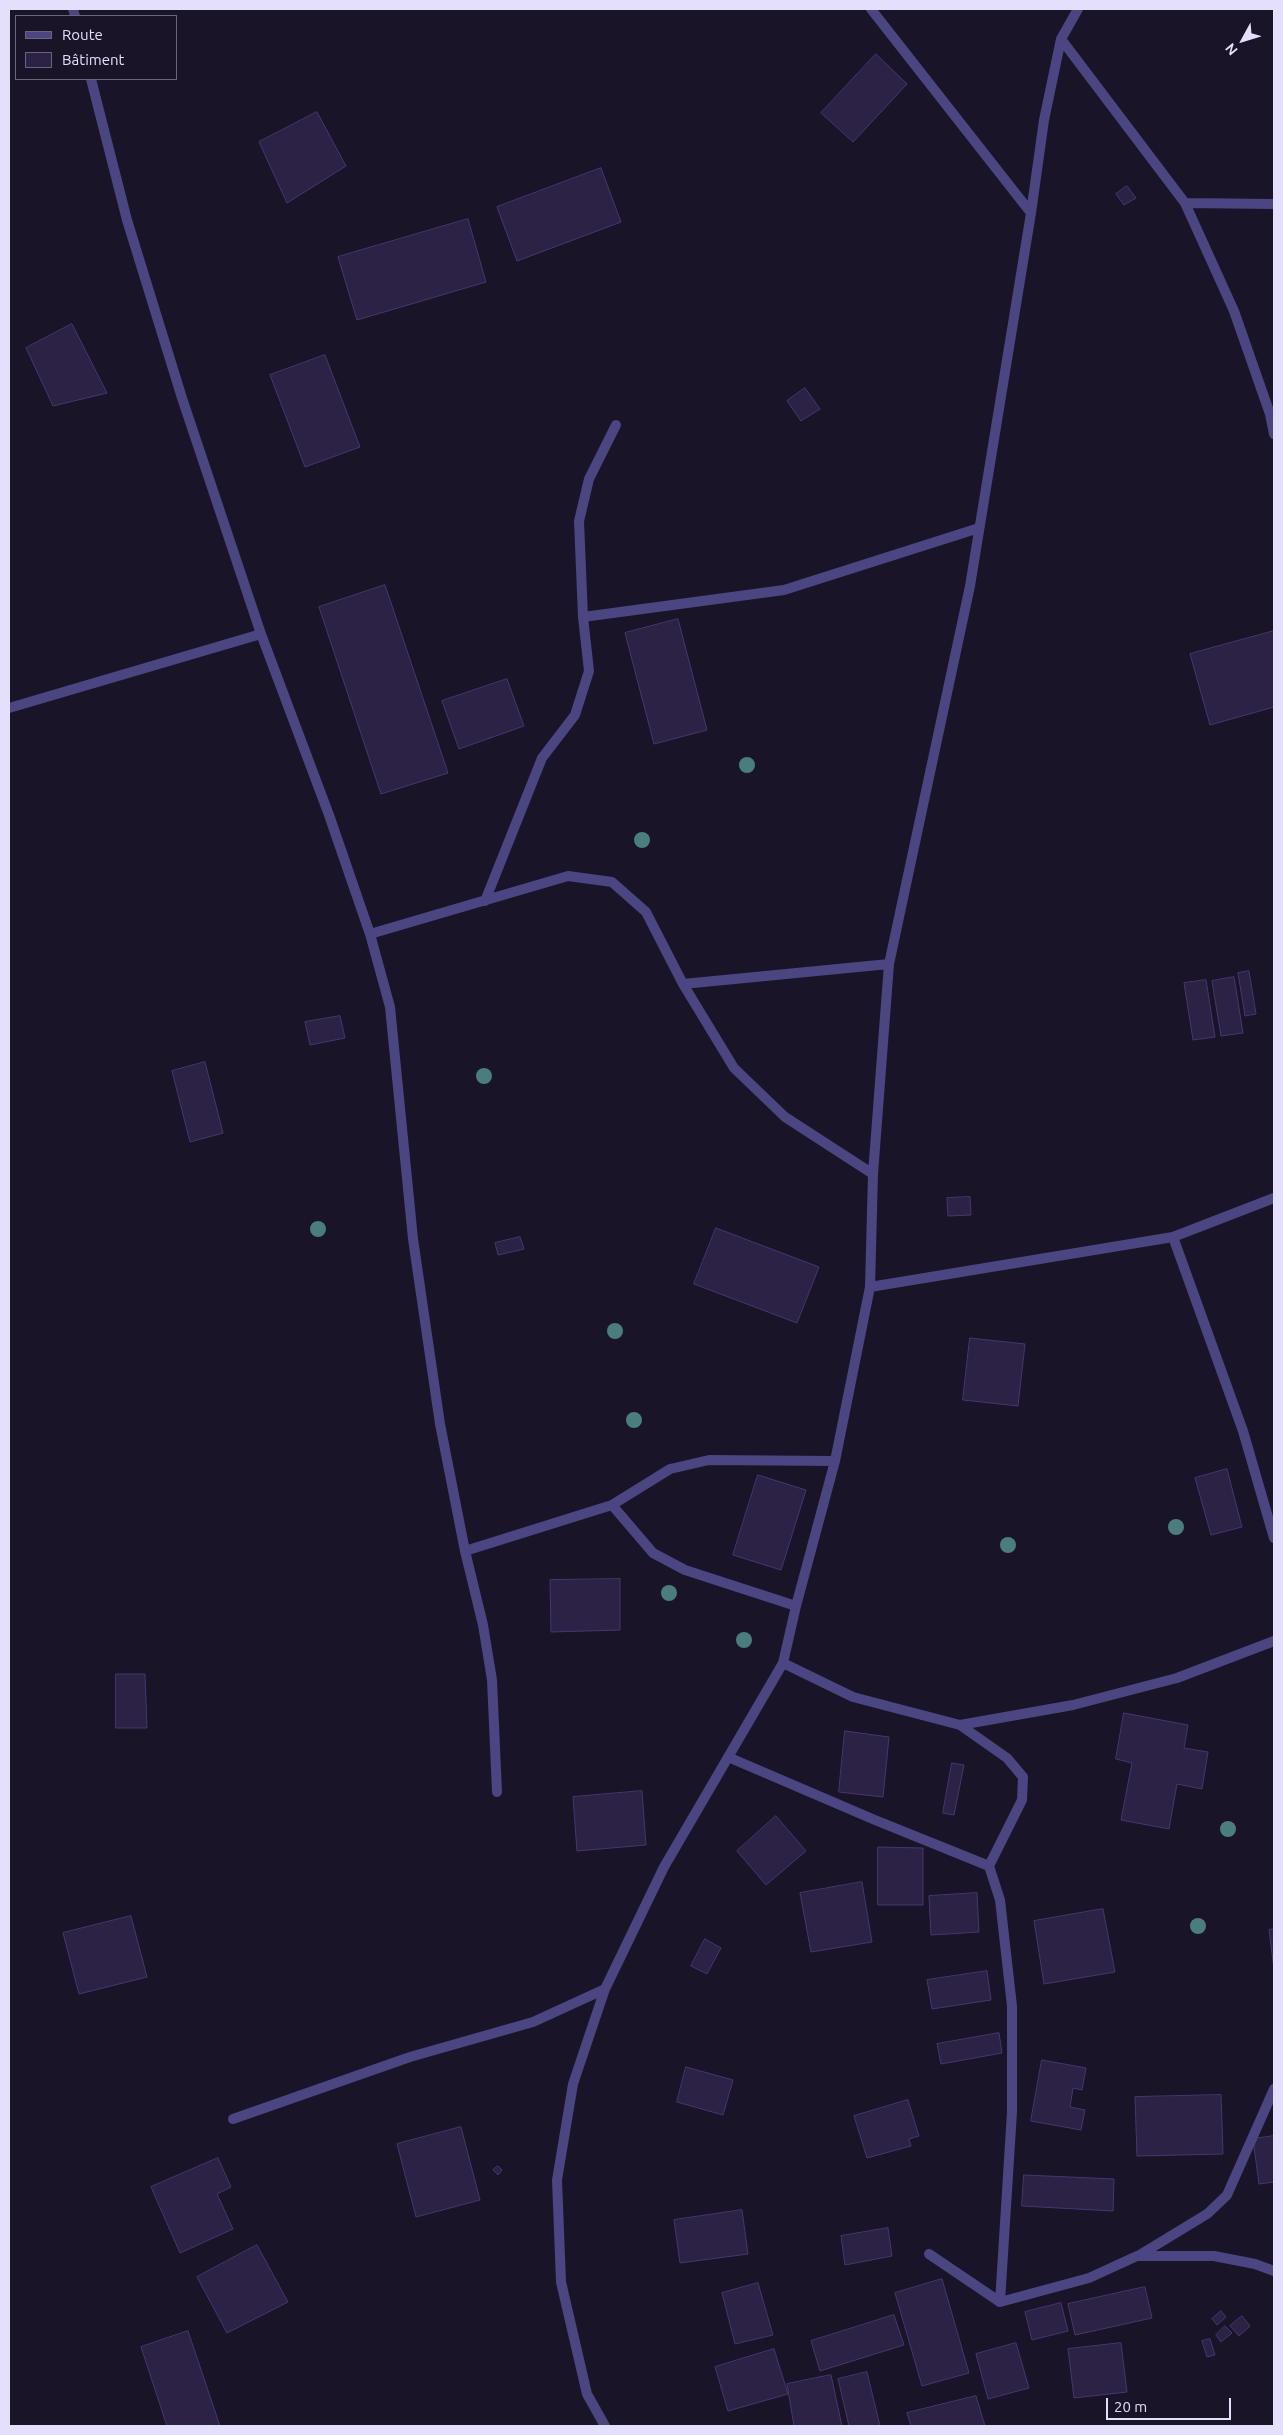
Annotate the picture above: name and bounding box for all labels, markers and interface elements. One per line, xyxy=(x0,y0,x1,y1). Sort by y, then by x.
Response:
legend xyxy=(15,15,178,80)
north arrow xyxy=(1218,15,1268,65)
text: Route xyxy=(62,26,103,43)
text: N xyxy=(1222,40,1241,59)
text: Bâtiment xyxy=(62,51,124,68)
scale bar xyxy=(1108,2388,1233,2420)
text: 20 m xyxy=(1114,2398,1147,2415)

